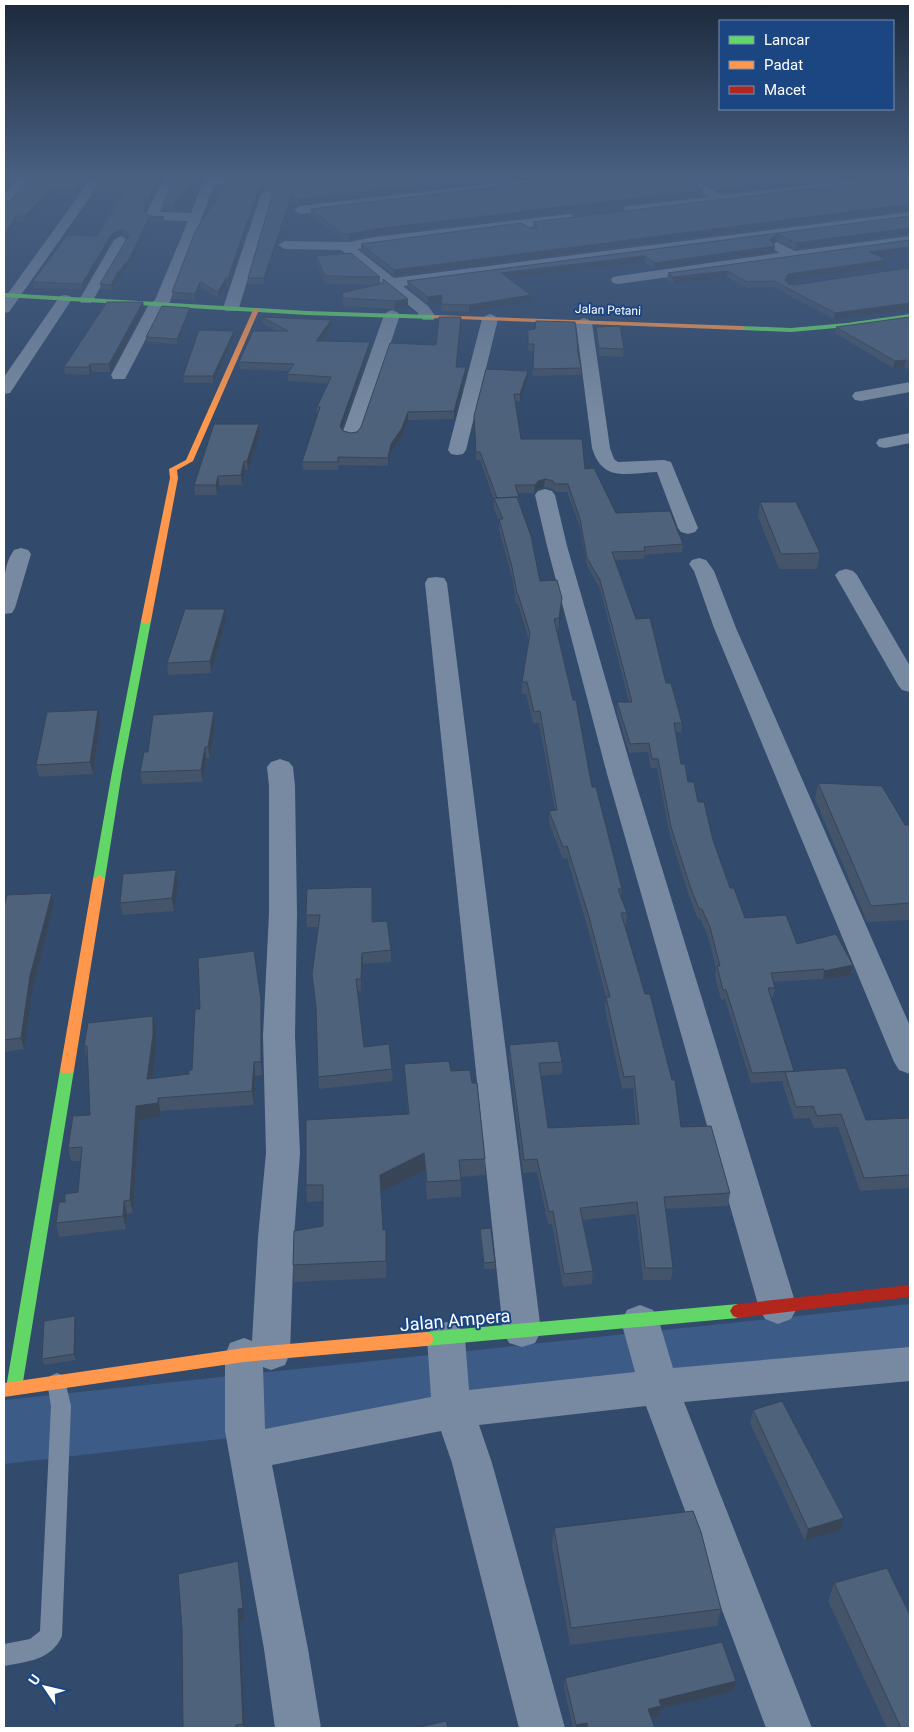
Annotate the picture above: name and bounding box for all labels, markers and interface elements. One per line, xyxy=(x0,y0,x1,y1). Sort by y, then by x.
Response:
legend xyxy=(719,20,894,110)
text: Lancar xyxy=(764,31,810,49)
text: Padat xyxy=(764,56,803,74)
text: Macet xyxy=(764,81,806,99)
street label: Jalan Petani xyxy=(575,302,641,318)
street label: Jalan Ampera xyxy=(399,1305,511,1335)
north arrow xyxy=(20,1662,70,1712)
text: U xyxy=(25,1671,44,1688)

